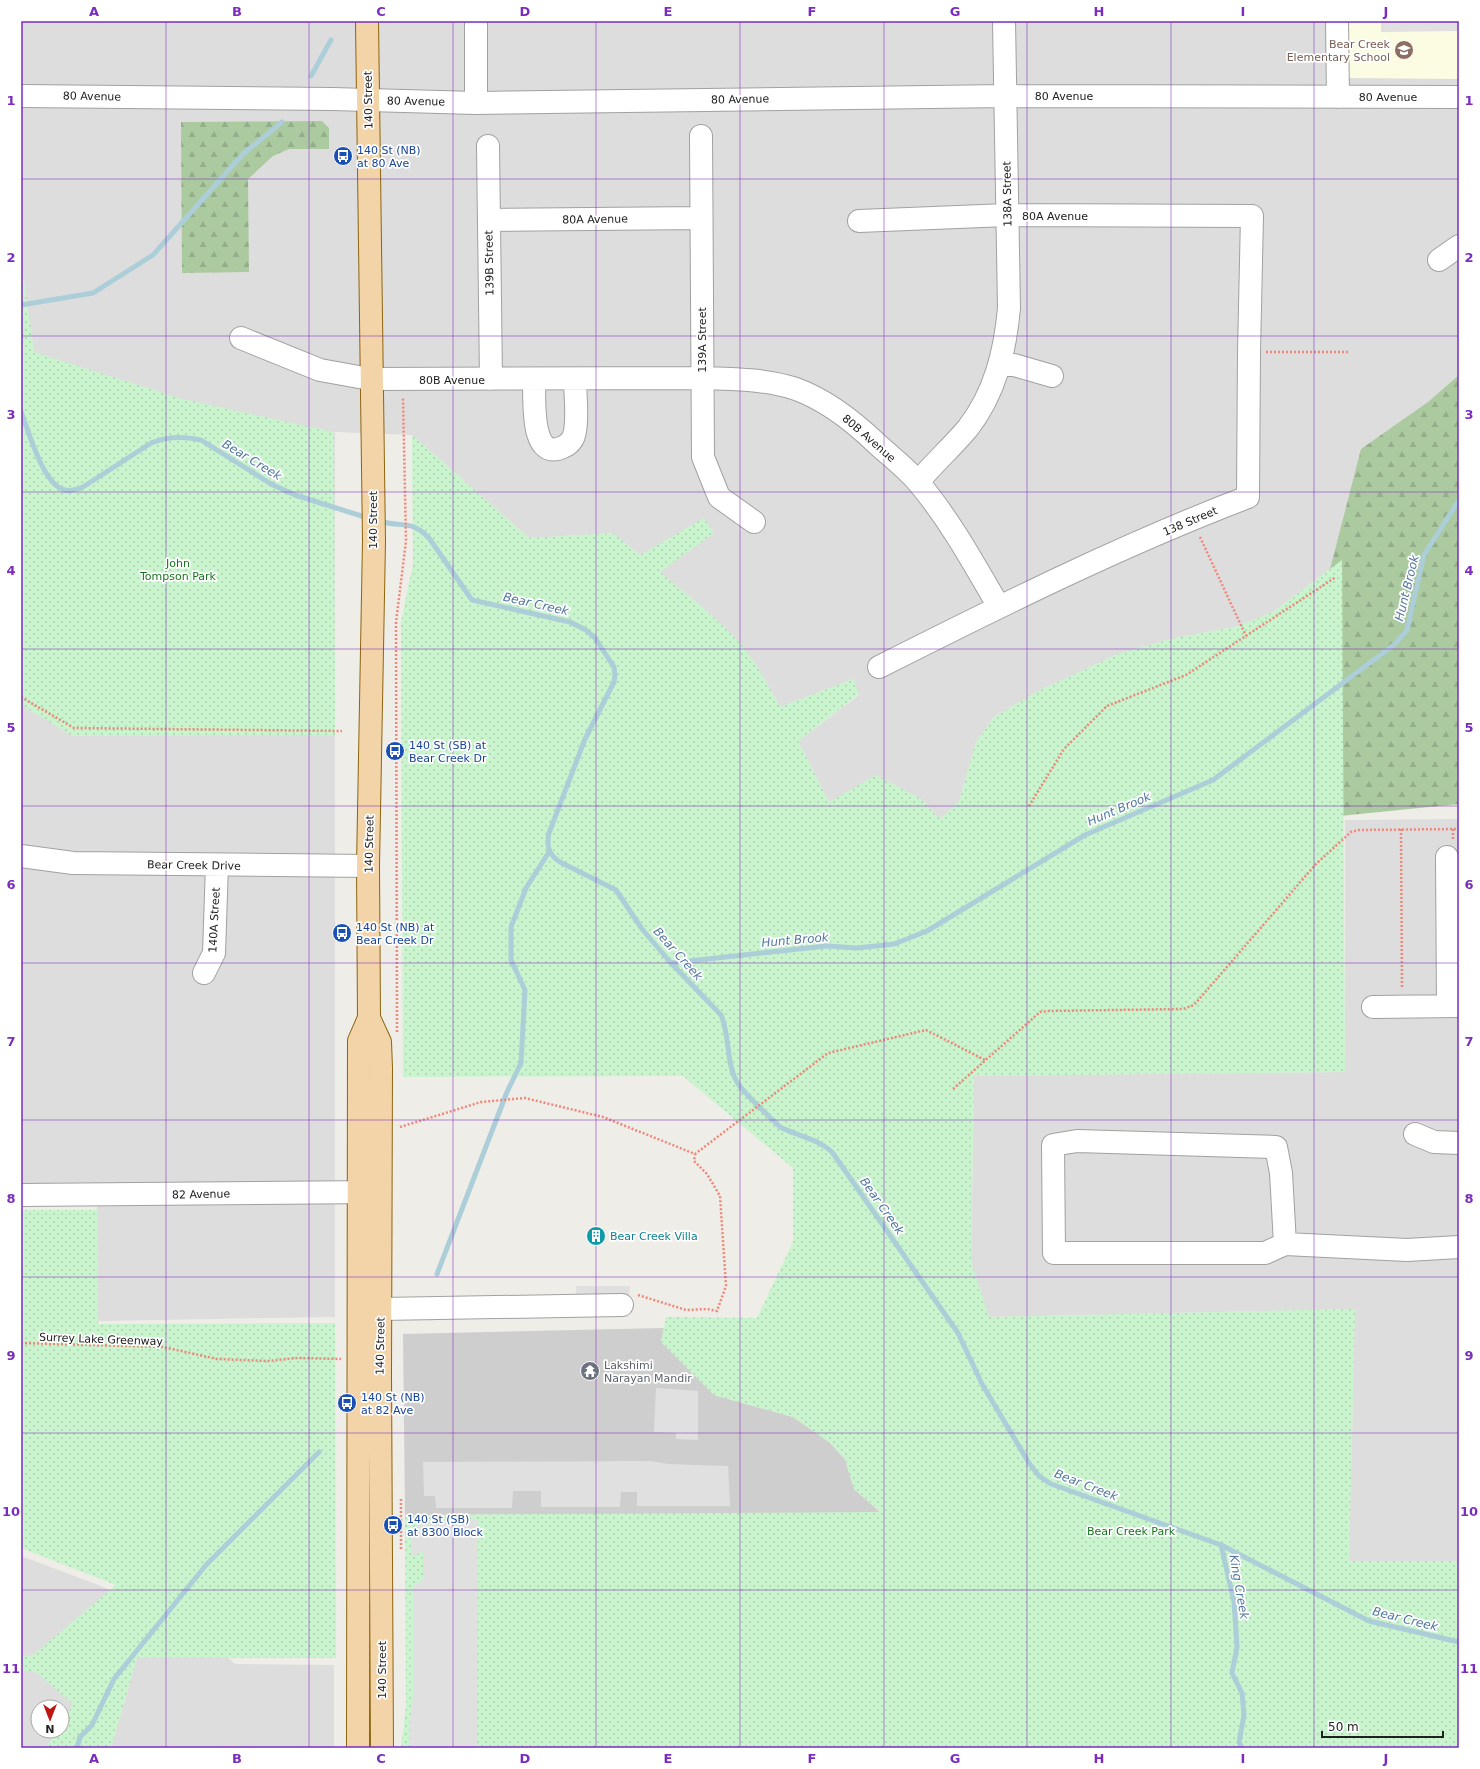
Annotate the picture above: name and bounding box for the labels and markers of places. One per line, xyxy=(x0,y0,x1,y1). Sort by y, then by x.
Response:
place label: Bear Creek Elementary School xyxy=(1287,38,1391,64)
school or university icon: Bear Creek Elementary School xyxy=(1393,39,1415,61)
place label: 140 St (NB) at 80 Ave xyxy=(357,144,421,170)
bus stop icon: 140 St (NB) at 80 Ave xyxy=(332,145,354,167)
place label: 140 St (SB) at Bear Creek Dr xyxy=(409,739,487,765)
bus stop icon: 140 St (SB) at Bear Creek Dr xyxy=(384,740,406,762)
place label: 140 St (NB) at Bear Creek Dr xyxy=(356,921,435,947)
bus stop icon: 140 St (NB) at Bear Creek Dr xyxy=(331,922,353,944)
building icon: Bear Creek Villa xyxy=(585,1225,607,1247)
place label: Bear Creek Villa xyxy=(610,1230,698,1243)
place label: Lakshimi Narayan Mandir xyxy=(604,1359,692,1385)
temple icon: Lakshimi Narayan Mandir xyxy=(579,1360,601,1382)
place label: 140 St (NB) at 82 Ave xyxy=(361,1391,425,1417)
bus stop icon: 140 St (NB) at 82 Ave xyxy=(336,1392,358,1414)
place label: 140 St (SB) at 8300 Block xyxy=(407,1513,483,1539)
bus stop icon: 140 St (SB) at 8300 Block xyxy=(382,1514,404,1536)

